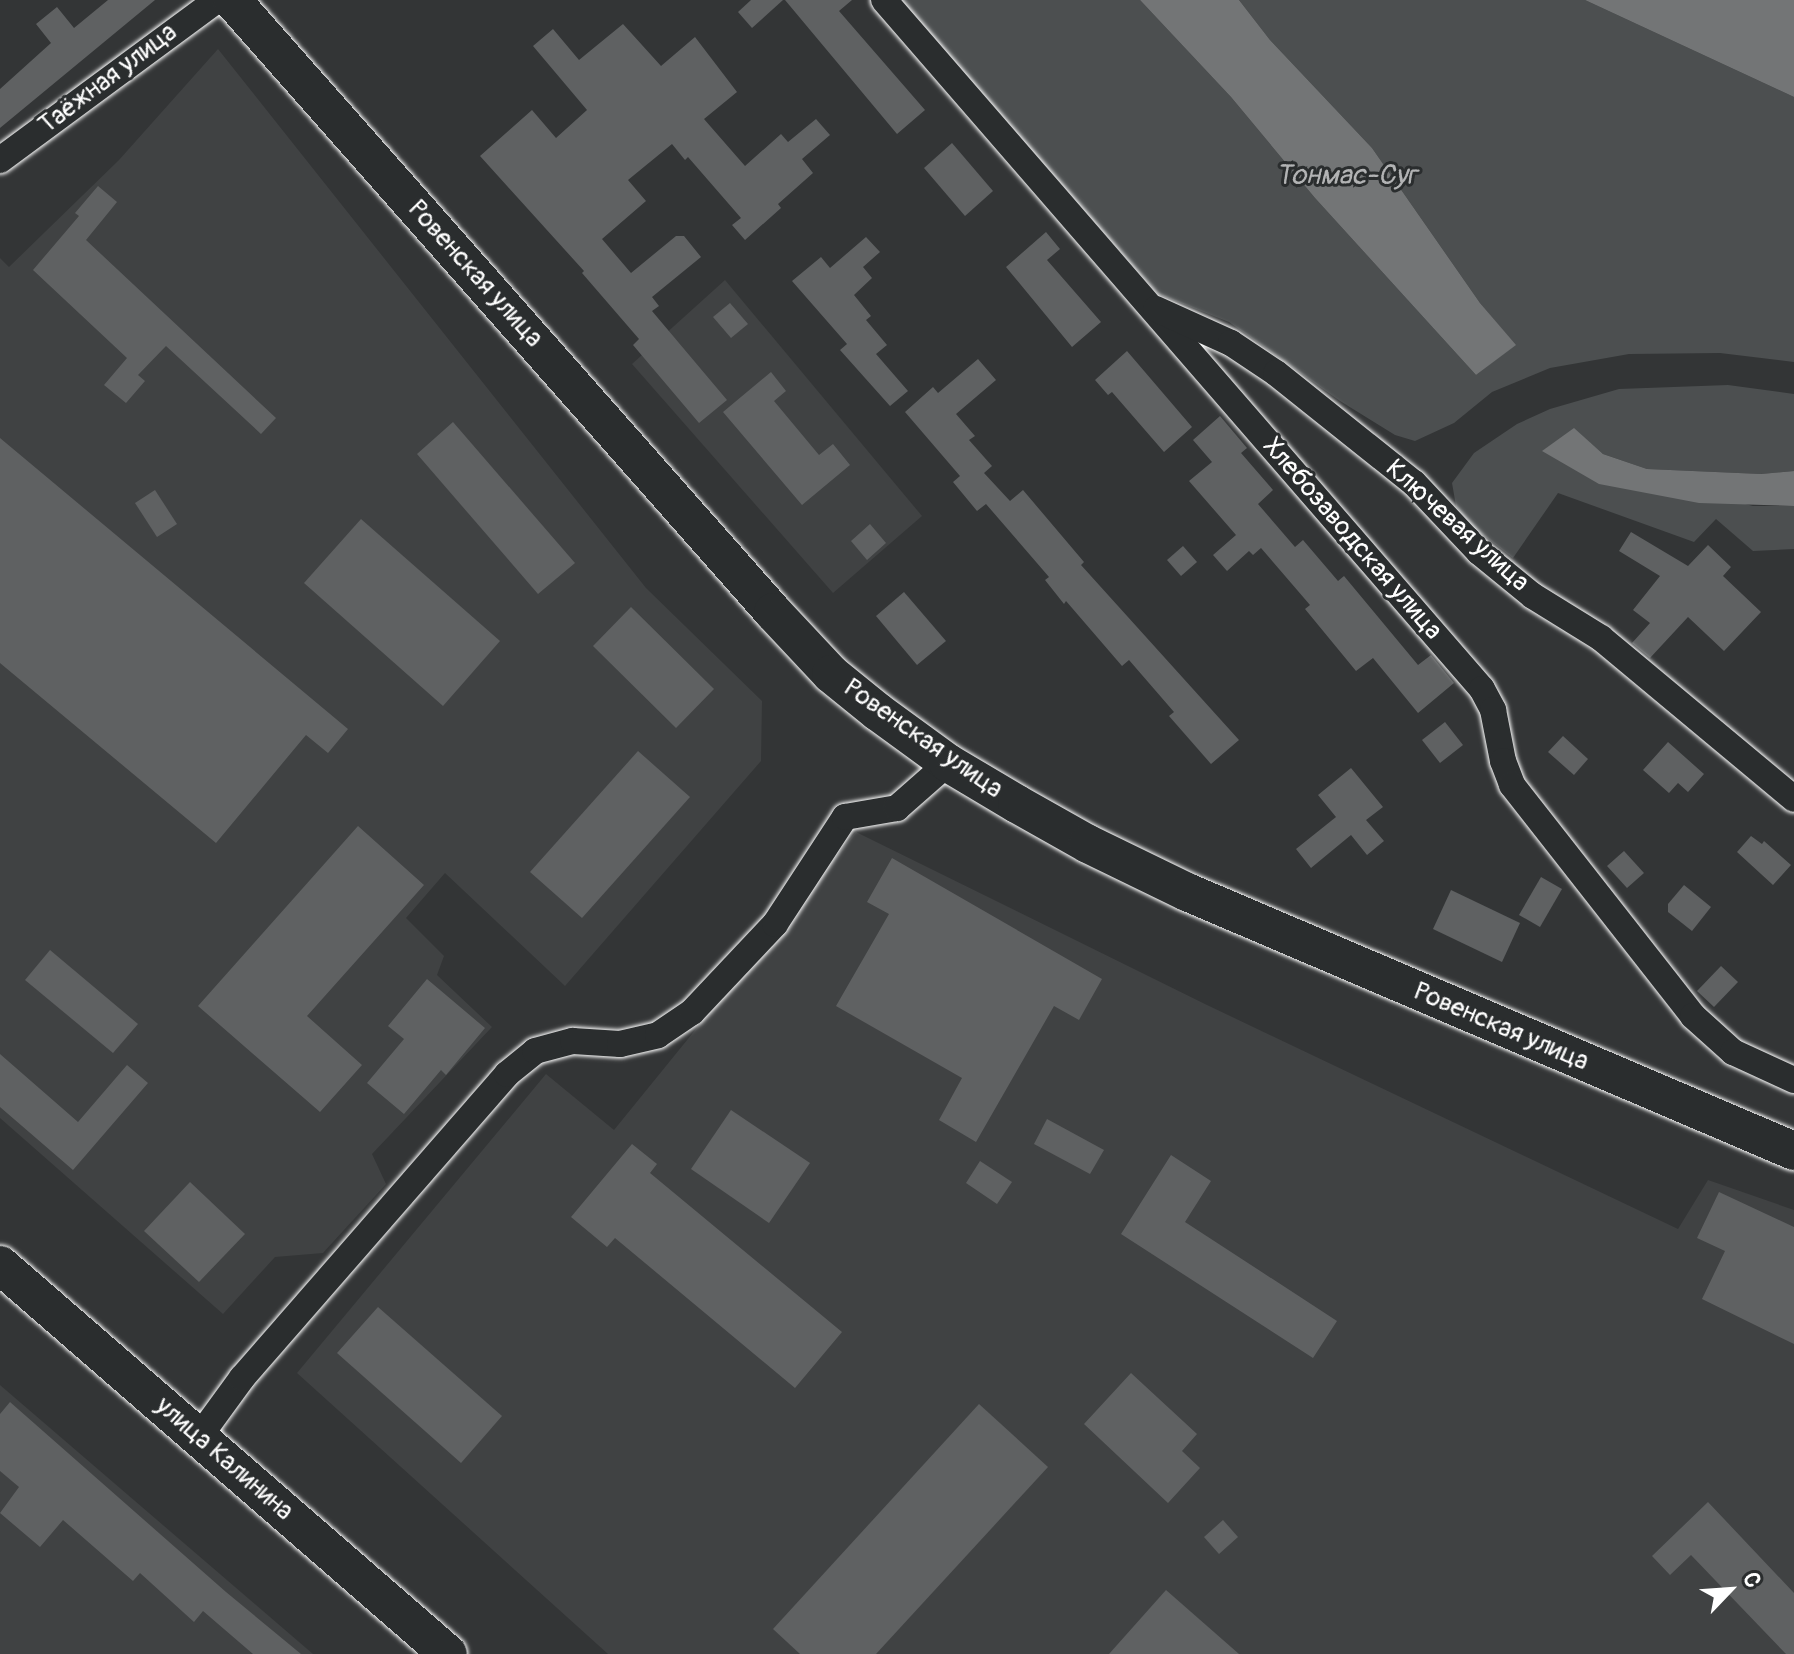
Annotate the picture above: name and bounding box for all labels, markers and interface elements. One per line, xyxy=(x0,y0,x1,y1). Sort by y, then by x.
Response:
street label: Таёжная улица xyxy=(33,17,183,141)
water label: Тонмас-Суг xyxy=(1276,159,1416,193)
street label: Ровенская улица xyxy=(401,194,549,354)
street label: Хлебозаводская улица xyxy=(1256,432,1448,646)
street label: Ключевая улица xyxy=(1379,453,1535,599)
street label: Ровенская улица xyxy=(838,673,1008,805)
street label: Ровенская улица xyxy=(1409,976,1593,1078)
street label: улица Калинина xyxy=(149,1391,299,1527)
north arrow xyxy=(1690,1550,1770,1630)
text: С xyxy=(1736,1568,1767,1592)

